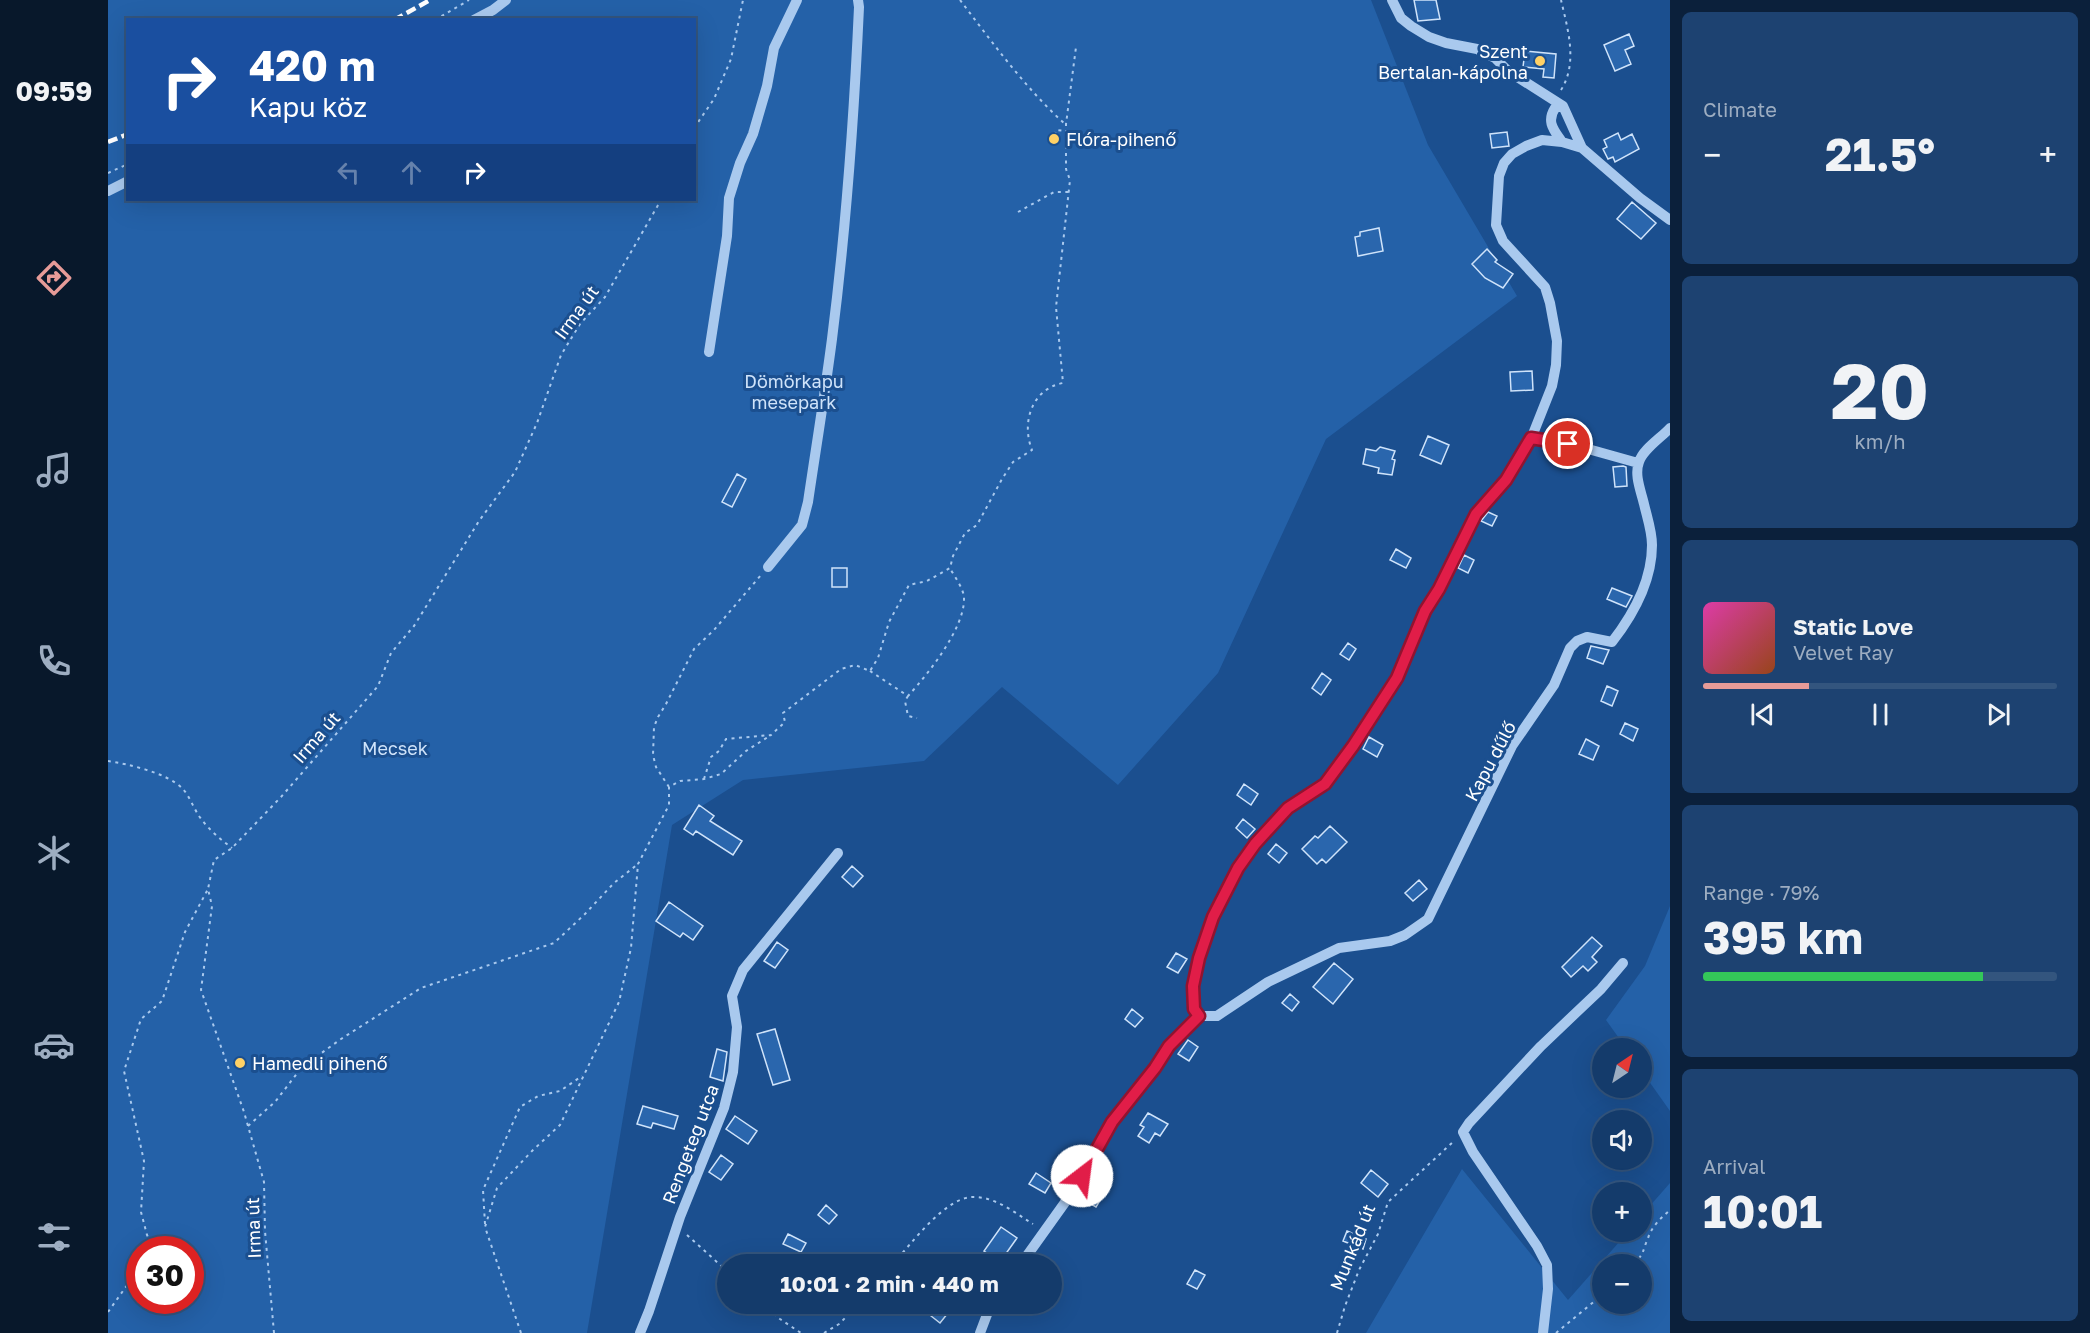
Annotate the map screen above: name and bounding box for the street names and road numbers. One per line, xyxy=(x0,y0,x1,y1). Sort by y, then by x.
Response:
street label: Irma út xyxy=(549,281,603,343)
street label: Irma út xyxy=(288,707,344,767)
street label: Kapu dűlő xyxy=(1460,717,1520,805)
street label: Rengeteg utca xyxy=(657,1081,723,1207)
street label: Irma út xyxy=(241,1197,265,1259)
street label: Munkád út xyxy=(1325,1201,1379,1293)

